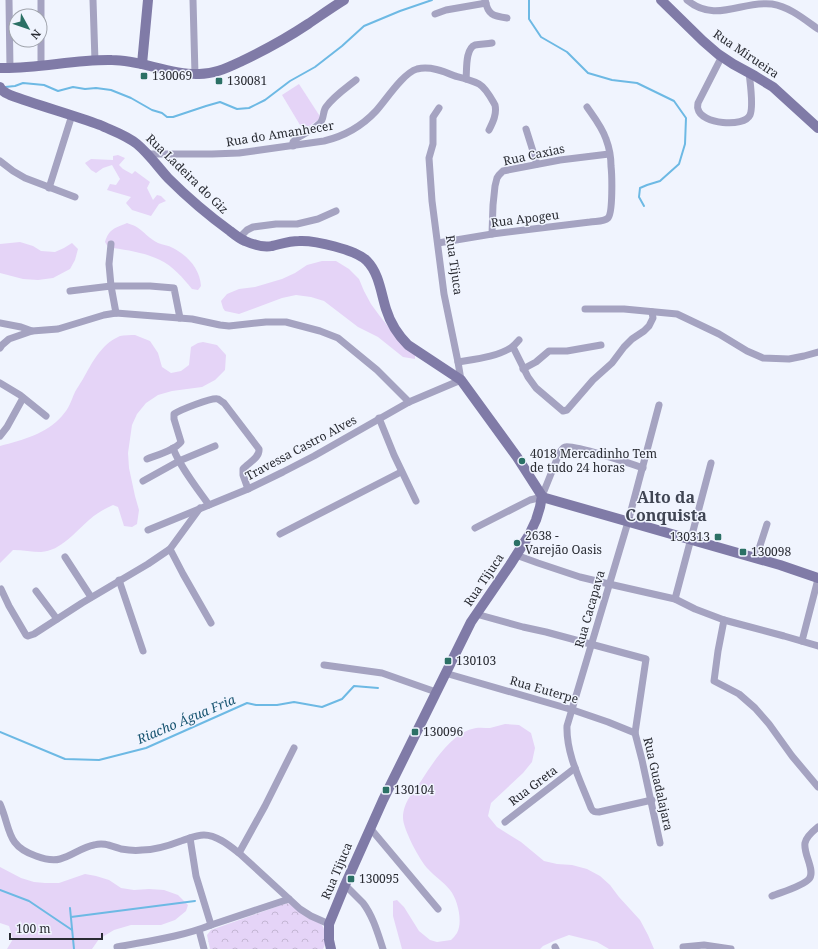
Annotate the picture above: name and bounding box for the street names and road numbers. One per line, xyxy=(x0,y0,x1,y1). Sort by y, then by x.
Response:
street label: Rua Mirueira xyxy=(710,25,783,82)
street label: Rua do Amanhecer xyxy=(225,117,335,150)
street label: Rua Ladeira do Giz xyxy=(142,130,232,217)
street label: Rua Caxias xyxy=(502,140,566,169)
street label: Rua Apogeu xyxy=(490,206,560,231)
street label: Rua Tijuca xyxy=(442,234,467,296)
street label: Travessa Castro Alves xyxy=(242,411,360,484)
street label: Rua Tijuca xyxy=(460,550,508,610)
street label: Rua Cacapava xyxy=(570,568,609,650)
street label: Rua Euterpe xyxy=(508,672,580,707)
street label: Rua Guadalajara xyxy=(639,735,678,833)
street label: Rua Greta xyxy=(505,762,561,810)
street label: Rua Tijuca xyxy=(317,839,356,902)

